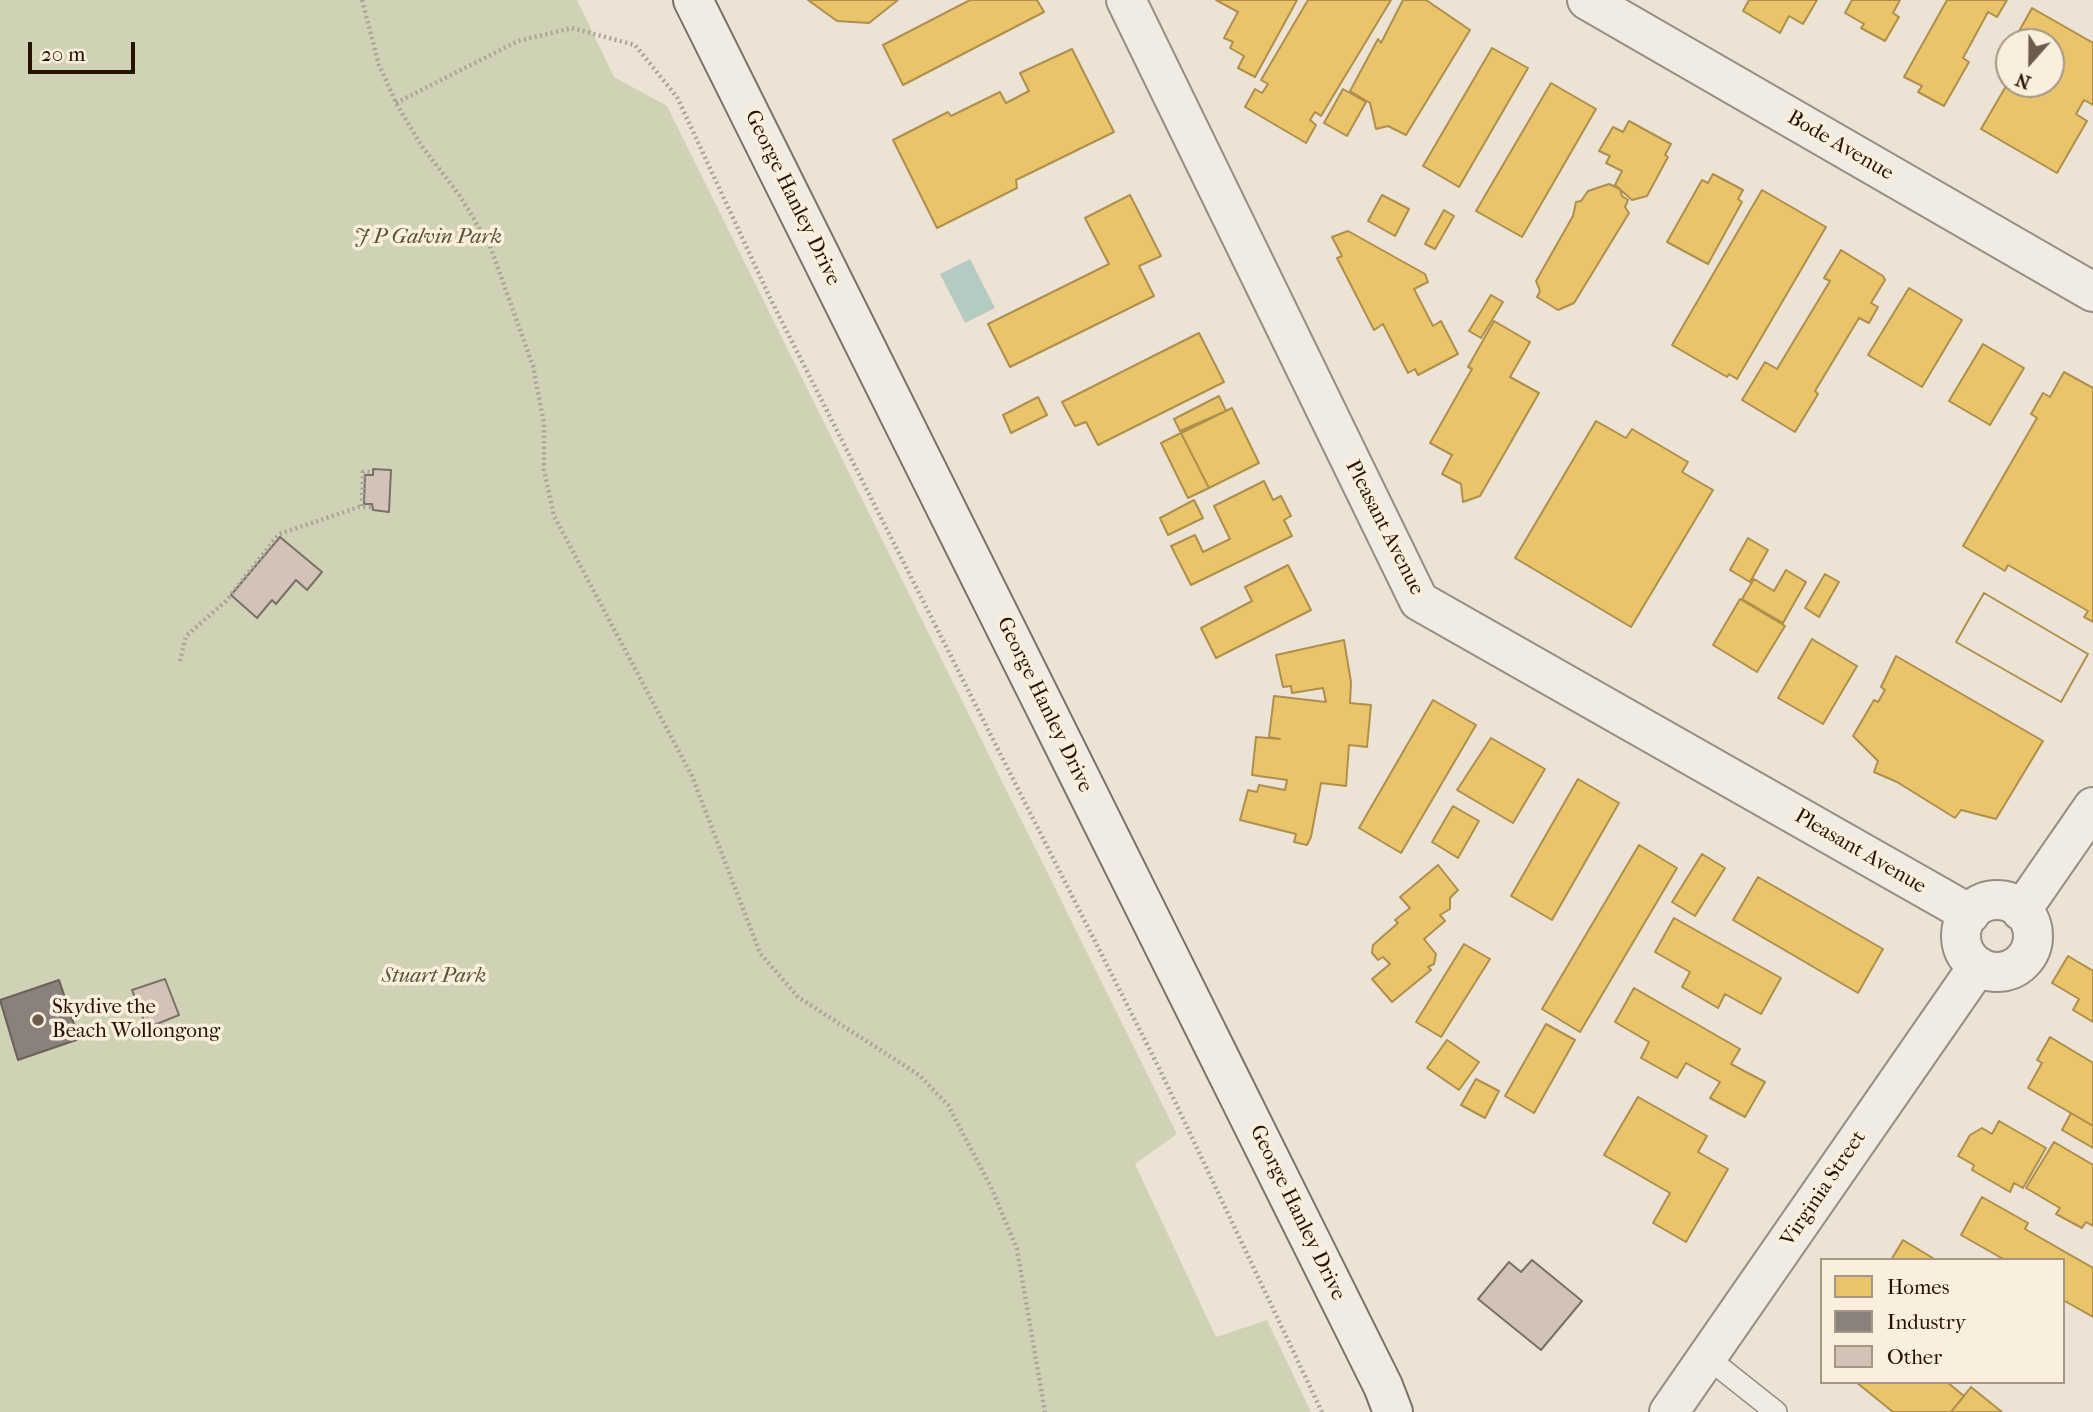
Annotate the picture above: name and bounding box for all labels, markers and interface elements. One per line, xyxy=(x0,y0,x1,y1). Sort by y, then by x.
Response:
scale bar xyxy=(32,28,138,72)
north arrow xyxy=(1995,28,2065,98)
text: 20 m xyxy=(41,42,85,66)
text: N xyxy=(2013,68,2034,94)
street label: Bode Avenue xyxy=(1782,105,1898,187)
street label: George Hanley Drive xyxy=(739,106,845,290)
park label: J P Galvin Park xyxy=(354,225,502,251)
street label: Pleasant Avenue xyxy=(1339,456,1429,600)
street label: George Hanley Drive xyxy=(991,613,1097,797)
street label: Pleasant Avenue xyxy=(1790,804,1930,900)
park label: Stuart Park xyxy=(382,964,486,990)
place label: Skydive the Beach Wollongong xyxy=(52,995,220,1045)
marker: Skydive the Beach Wollongong xyxy=(30,1012,46,1028)
street label: George Hanley Drive xyxy=(1244,1121,1350,1305)
street label: Virginia Street xyxy=(1776,1126,1872,1252)
legend xyxy=(1820,1258,2065,1384)
text: Homes xyxy=(1887,1275,1949,1299)
text: Industry xyxy=(1887,1310,1966,1334)
text: Other xyxy=(1887,1345,1942,1369)

